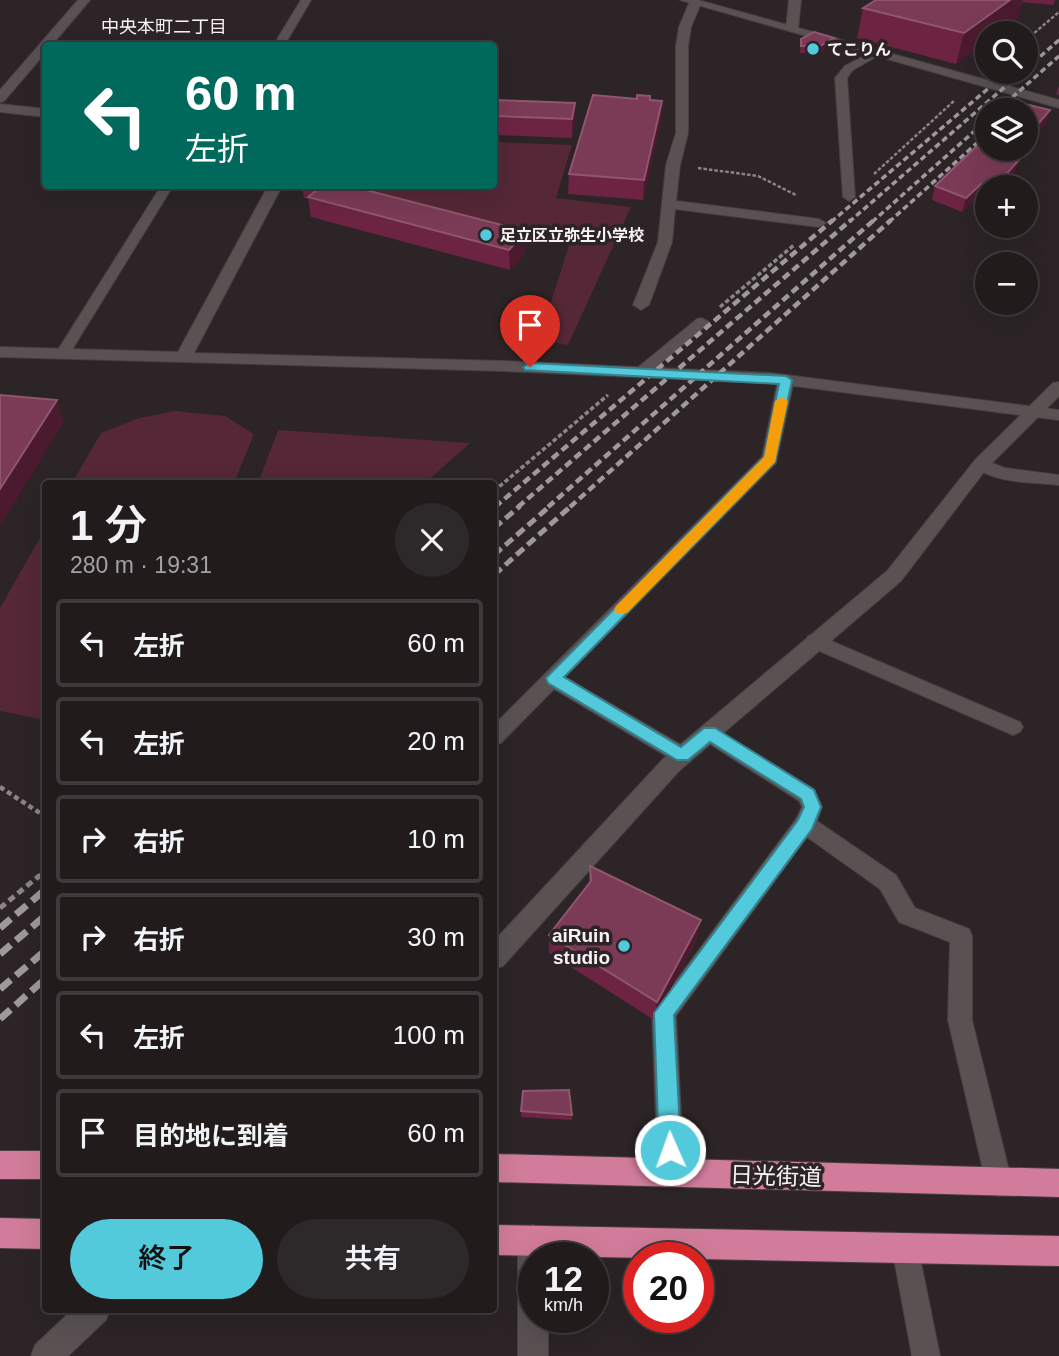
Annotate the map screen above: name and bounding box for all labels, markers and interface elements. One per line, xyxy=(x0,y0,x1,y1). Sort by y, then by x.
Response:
district label: 中央本町二丁目 xyxy=(101,17,227,37)
map controls xyxy=(975,21,1038,315)
button: search xyxy=(975,21,1038,84)
marker: てこりん xyxy=(805,41,821,57)
place label: てこりん xyxy=(827,41,891,58)
text: 60 m xyxy=(185,66,297,120)
icon: left xyxy=(70,70,161,161)
button: layers xyxy=(975,98,1038,161)
text: 左折 xyxy=(185,131,249,167)
button: + xyxy=(975,175,1038,238)
marker: 足立区立弥生小学校 xyxy=(478,227,494,243)
place label: 足立区立弥生小学校 xyxy=(500,227,644,244)
button: − xyxy=(975,252,1038,315)
pin xyxy=(500,295,560,367)
icon: arrive xyxy=(511,306,549,344)
text: 1 分 xyxy=(70,502,147,549)
button: close xyxy=(395,503,469,577)
text: 280 m · 19:31 xyxy=(70,552,212,578)
icon: left xyxy=(74,624,112,662)
text: 60 m xyxy=(407,628,465,658)
text: 左折 xyxy=(133,631,185,661)
icon: left xyxy=(74,722,112,760)
text: 20 m xyxy=(407,726,465,756)
text: 左折 xyxy=(133,729,185,759)
icon: right xyxy=(74,820,112,858)
text: 10 m xyxy=(407,824,465,854)
text: 右折 xyxy=(133,827,185,857)
icon: right xyxy=(74,918,112,956)
text: 30 m xyxy=(407,922,465,952)
text: 右折 xyxy=(133,925,185,955)
place label: aiRuin studio xyxy=(552,925,610,968)
marker: aiRuin studio xyxy=(616,938,632,954)
icon: left xyxy=(74,1016,112,1054)
text: 100 m xyxy=(393,1020,465,1050)
text: 左折 xyxy=(133,1023,185,1053)
position arrow xyxy=(633,1113,707,1187)
icon: arrive xyxy=(74,1114,112,1152)
text: 60 m xyxy=(407,1118,465,1148)
text: 目的地に到着 xyxy=(133,1121,289,1151)
street label: 日光街道 xyxy=(730,1161,822,1191)
button: 終了 xyxy=(70,1219,263,1299)
button: 共有 xyxy=(277,1219,469,1299)
speed limit sign: 20 xyxy=(623,1242,714,1333)
text: 12 xyxy=(544,1259,583,1298)
text: km/h xyxy=(544,1295,583,1315)

